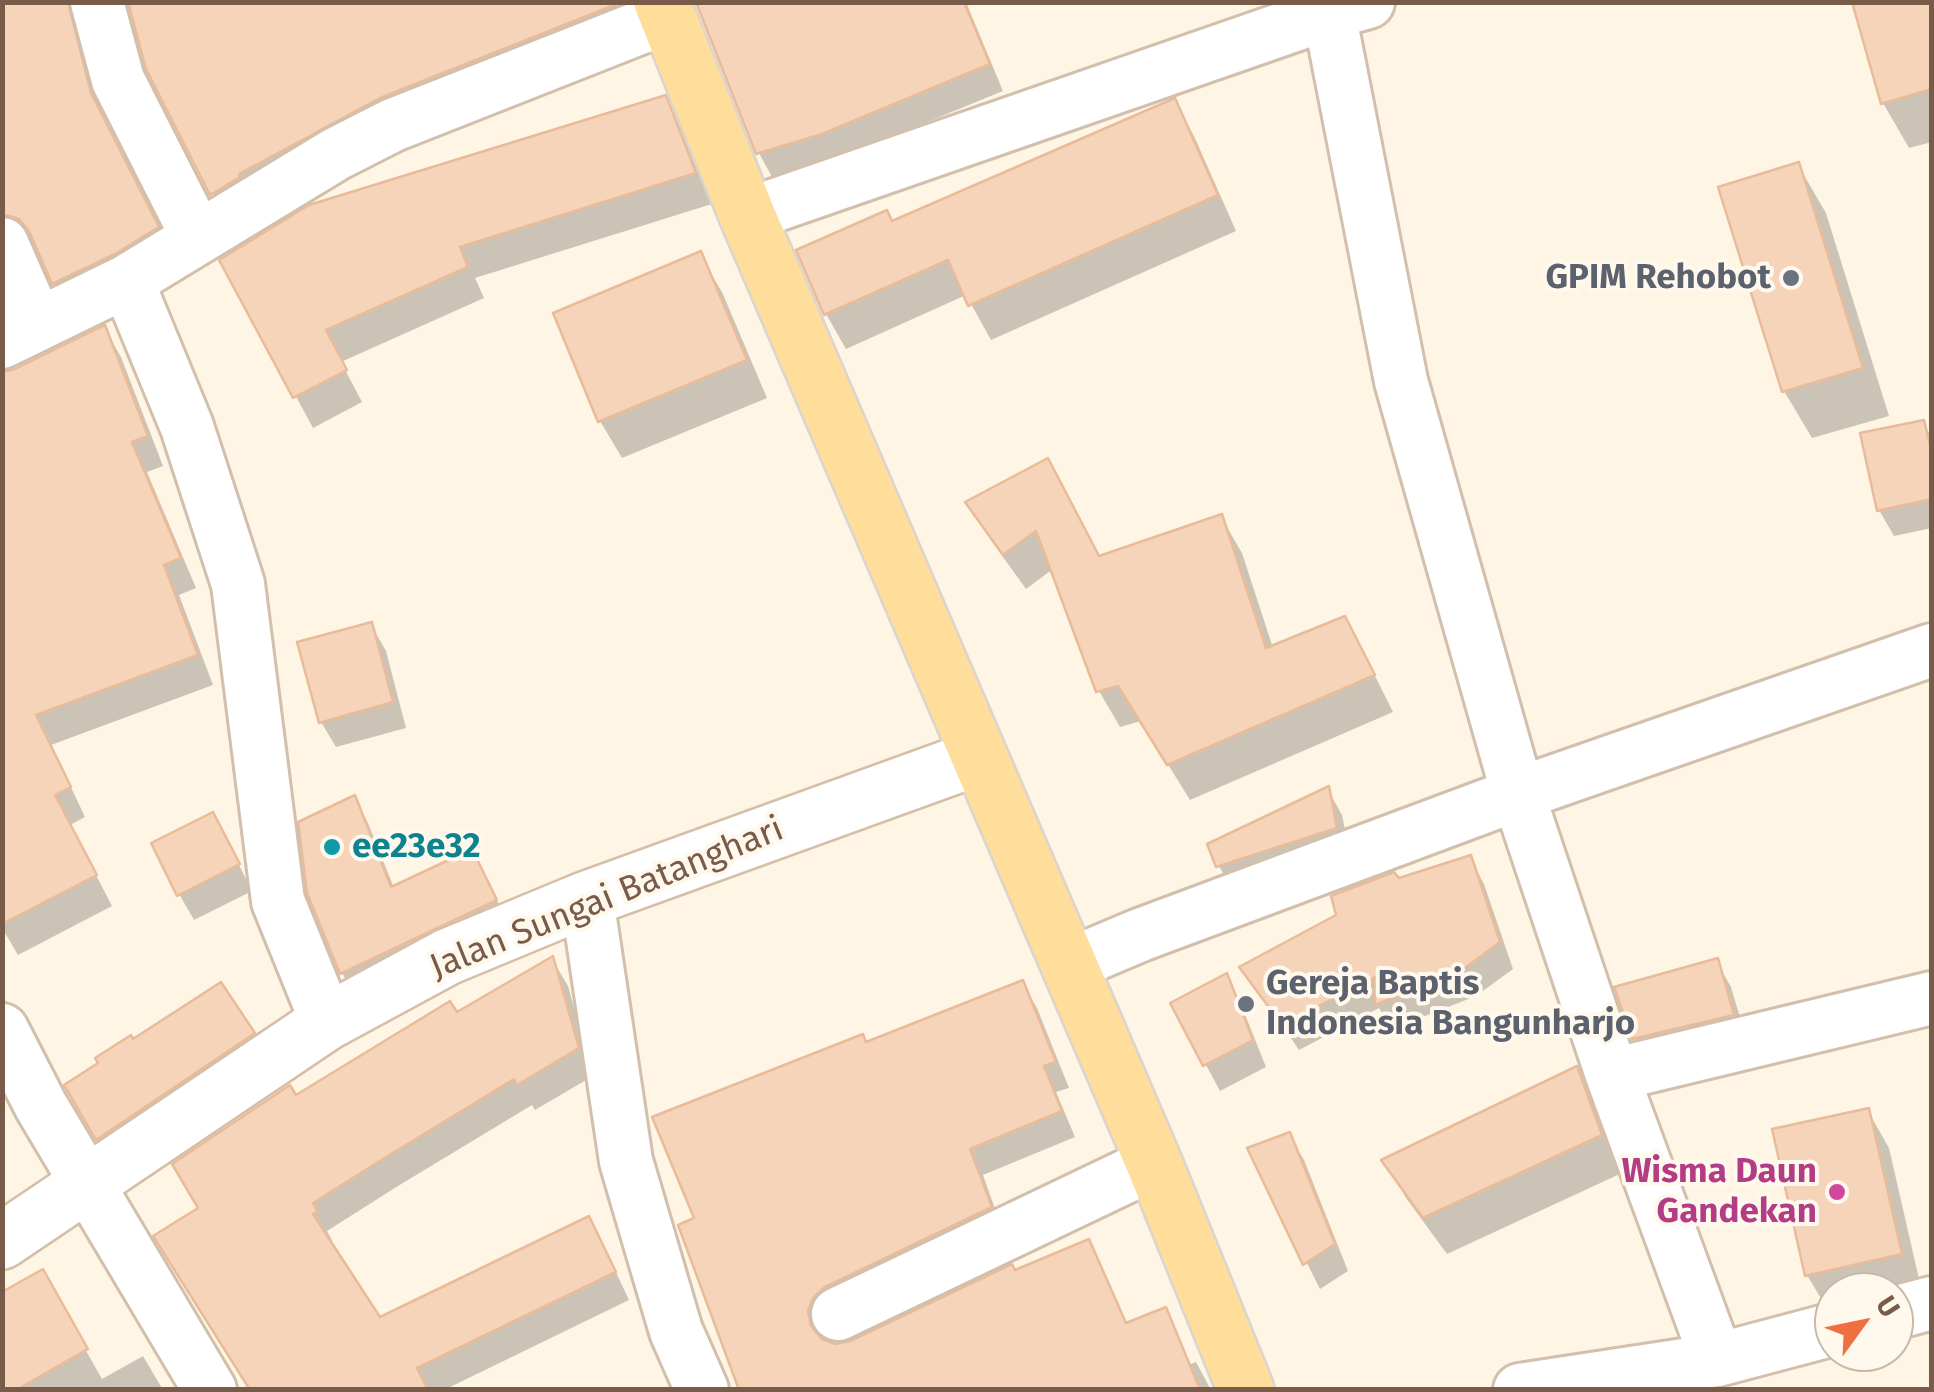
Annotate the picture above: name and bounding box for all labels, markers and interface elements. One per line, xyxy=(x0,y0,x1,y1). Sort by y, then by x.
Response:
place label: GPIM Rehobot xyxy=(1545,257,1771,299)
marker: GPIM Rehobot xyxy=(1780,267,1802,289)
street label: Jalan Sungai Batanghari xyxy=(424,809,790,989)
place label: ee23e32 xyxy=(352,826,481,868)
marker: ee23e32 xyxy=(321,836,343,858)
place label: Gereja Baptis Indonesia Bangunharjo xyxy=(1266,963,1635,1045)
marker: Gereja Baptis Indonesia Bangunharjo xyxy=(1235,993,1257,1015)
place label: Wisma Daun Gandekan xyxy=(1622,1151,1817,1233)
marker: Wisma Daun Gandekan xyxy=(1826,1181,1848,1203)
north arrow xyxy=(1814,1272,1914,1372)
text: U xyxy=(1869,1290,1907,1323)

